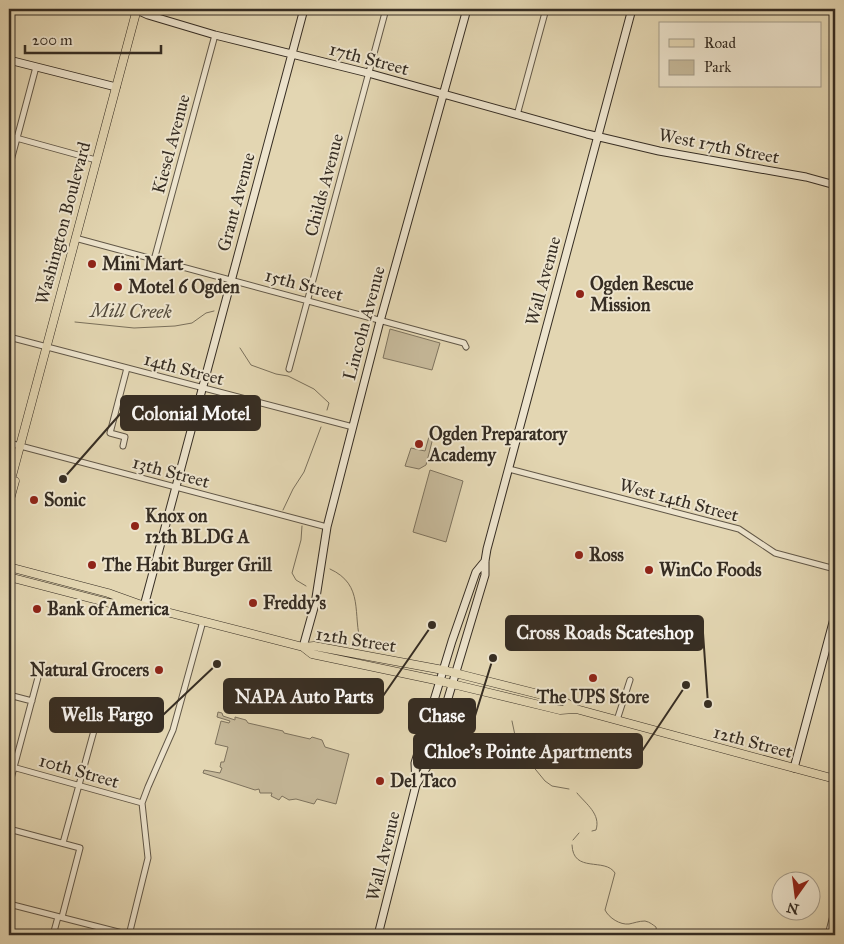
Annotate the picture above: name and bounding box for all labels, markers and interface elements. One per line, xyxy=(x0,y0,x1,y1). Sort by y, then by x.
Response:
scale bar xyxy=(25,22,161,54)
legend xyxy=(659,22,822,88)
text: 200 m xyxy=(32,31,73,49)
text: Road xyxy=(704,34,736,52)
street label: 17th Street xyxy=(327,38,412,80)
text: Park xyxy=(704,58,731,76)
street label: Kiesel Avenue xyxy=(147,92,195,196)
street label: West 17th Street xyxy=(657,124,782,169)
street label: Childs Avenue xyxy=(300,131,348,239)
street label: Washington Boulevard xyxy=(31,139,96,307)
street label: Grant Avenue xyxy=(212,150,260,254)
street label: Wall Avenue xyxy=(521,234,565,328)
place label: Mini Mart xyxy=(102,253,184,275)
marker: Mini Mart xyxy=(86,258,98,270)
street label: 15th Street xyxy=(262,264,346,306)
street label: Lincoln Avenue xyxy=(338,264,390,382)
place label: Ogden Rescue Mission xyxy=(590,273,694,316)
place label: Motel 6 Ogden xyxy=(128,276,240,299)
marker: Motel 6 Ogden xyxy=(112,281,124,293)
marker: Ogden Rescue Mission xyxy=(574,288,586,300)
water label: Mill Creek xyxy=(88,299,172,323)
street label: 14th Street xyxy=(141,348,227,390)
callout: Colonial Motel xyxy=(121,396,260,430)
text: Colonial Motel xyxy=(132,402,251,425)
place label: Ogden Preparatory Academy xyxy=(428,423,569,467)
marker: Ogden Preparatory Academy xyxy=(413,438,425,450)
street label: 13th Street xyxy=(130,451,213,493)
street label: West 14th Street xyxy=(617,473,742,527)
place label: Sonic xyxy=(44,489,86,511)
marker: Sonic xyxy=(28,494,40,506)
place label: Knox on 12th BLDG A xyxy=(145,505,251,548)
marker: Knox on 12th BLDG A xyxy=(129,520,141,532)
place label: Ross xyxy=(589,544,624,566)
marker: Ross xyxy=(573,549,585,561)
place label: The Habit Burger Grill xyxy=(101,554,273,577)
marker: The Habit Burger Grill xyxy=(86,559,98,571)
place label: WinCo Foods xyxy=(659,559,762,581)
marker: WinCo Foods xyxy=(643,564,655,576)
place label: Freddy's xyxy=(263,592,327,615)
marker: Freddy's xyxy=(247,597,259,609)
place label: Bank of America xyxy=(47,598,169,620)
marker: Bank of America xyxy=(31,603,43,615)
callout: Cross Roads Scateshop xyxy=(506,616,703,650)
text: Cross Roads Scateshop xyxy=(516,621,694,645)
street label: 12th Street xyxy=(314,623,398,657)
place label: Natural Grocers xyxy=(30,659,149,681)
marker: Natural Grocers xyxy=(153,664,165,676)
marker: The UPS Store xyxy=(587,672,599,684)
callout: NAPA Auto Parts xyxy=(224,679,383,713)
text: NAPA Auto Parts xyxy=(235,685,373,708)
place label: The UPS Store xyxy=(536,686,650,708)
callout: Wells Fargo xyxy=(50,698,163,732)
callout: Chase xyxy=(409,699,475,733)
text: Wells Fargo xyxy=(61,703,153,727)
text: Chase xyxy=(419,704,465,727)
street label: 12th Street xyxy=(711,721,796,763)
callout: Chloe's Pointe Apartments xyxy=(414,734,642,768)
text: Chloe's Pointe Apartments xyxy=(424,740,632,764)
street label: 10th Street xyxy=(36,749,122,793)
place label: Del Taco xyxy=(390,770,456,792)
marker: Del Taco xyxy=(374,775,386,787)
street label: Wall Avenue xyxy=(361,809,405,903)
north arrow xyxy=(772,872,822,922)
text: N xyxy=(785,898,801,918)

